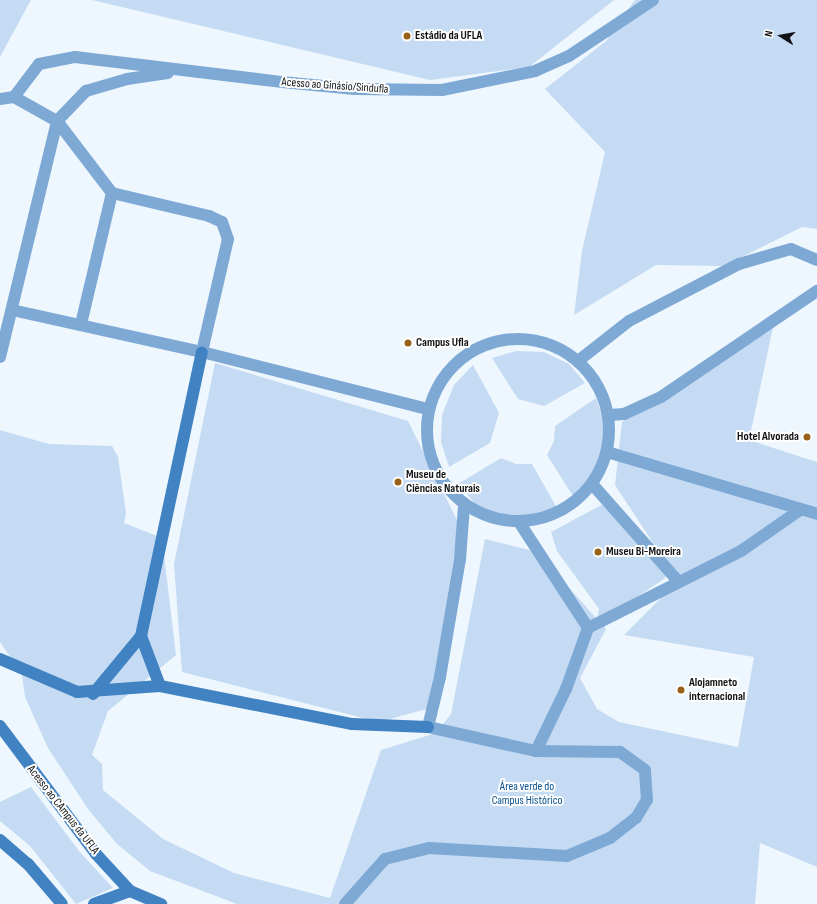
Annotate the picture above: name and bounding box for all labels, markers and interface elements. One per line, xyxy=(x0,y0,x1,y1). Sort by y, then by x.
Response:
north arrow xyxy=(761,16,801,56)
place label: Estádio da UFLA xyxy=(415,29,482,43)
text: N xyxy=(762,29,776,38)
marker: Estádio da UFLA xyxy=(402,31,412,41)
street label: Acesso ao Ginásio/Sindufla xyxy=(281,75,389,97)
place label: Campus Ufla xyxy=(416,336,469,350)
marker: Campus Ufla xyxy=(403,338,413,348)
place label: Hotel Alvorada xyxy=(737,430,799,444)
marker: Hotel Alvorada xyxy=(802,432,812,442)
place label: Museu de Ciências Naturais xyxy=(406,468,480,496)
marker: Museu de Ciências Naturais xyxy=(393,477,403,487)
place label: Museu Bi-Moreira xyxy=(606,545,681,559)
marker: Museu Bi-Moreira xyxy=(593,547,603,557)
place label: Alojamneto internacional xyxy=(689,676,745,704)
marker: Alojamneto internacional xyxy=(676,685,686,695)
street label: Acesso ao CAmpus da UFLA xyxy=(24,763,102,857)
park label: Área verde do Campus Histórico xyxy=(492,780,562,808)

